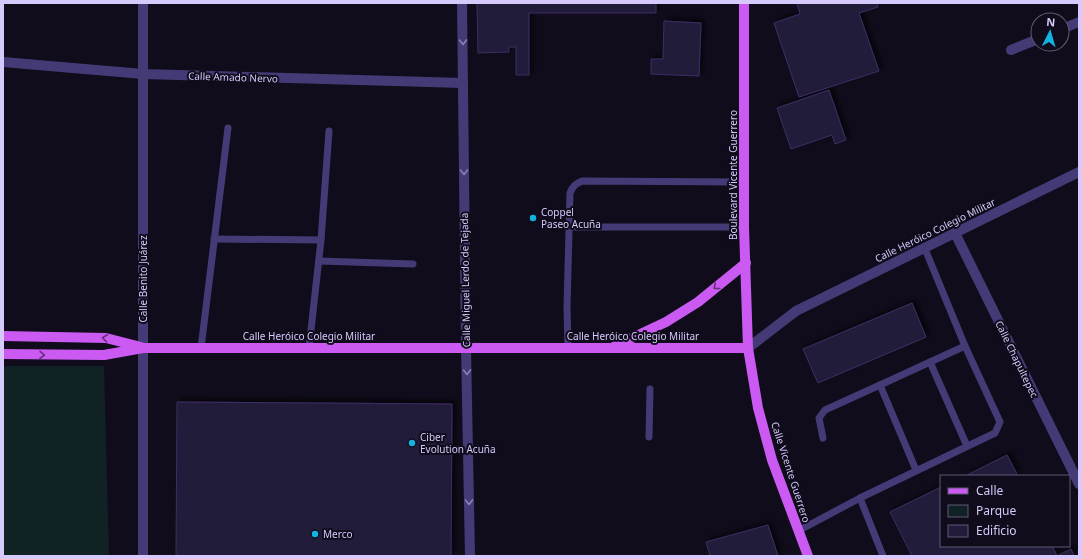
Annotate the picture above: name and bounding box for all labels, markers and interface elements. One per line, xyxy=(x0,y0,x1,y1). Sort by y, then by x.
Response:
north arrow xyxy=(1030,12,1070,52)
text: N xyxy=(1046,14,1056,29)
one-way arrow xyxy=(459,39,467,45)
street label: Calle Amado Nervo xyxy=(188,68,278,86)
street label: Boulevard Vicente Guerrero xyxy=(726,110,740,240)
one-way arrow xyxy=(460,169,468,175)
street label: Calle Heróico Colegio Militar xyxy=(872,195,998,265)
place label: Coppel Paseo Acuña xyxy=(541,205,601,231)
street label: Calle Miguel Lerdo de Tejada xyxy=(457,213,473,347)
marker: Coppel Paseo Acuña xyxy=(528,213,538,223)
street label: Calle Benito Juárez xyxy=(136,235,150,323)
one-way arrow xyxy=(713,283,720,290)
street label: Calle Chapultepec xyxy=(992,318,1042,400)
street label: Calle Heróico Colegio Militar xyxy=(243,329,375,343)
street label: Calle Heróico Colegio Militar xyxy=(567,329,699,343)
one-way arrow xyxy=(102,334,108,343)
one-way arrow xyxy=(39,350,45,359)
one-way arrow xyxy=(463,369,471,375)
street label: Calle Vicente Guerrero xyxy=(768,420,814,524)
place label: Ciber Evolution Acuña xyxy=(420,430,496,456)
marker: Ciber Evolution Acuña xyxy=(407,438,417,448)
legend xyxy=(940,475,1070,547)
text: Calle xyxy=(976,482,1004,499)
one-way arrow xyxy=(465,499,473,505)
text: Parque xyxy=(976,502,1017,519)
text: Edificio xyxy=(976,522,1017,539)
place label: Merco xyxy=(323,527,353,541)
marker: Merco xyxy=(310,529,320,539)

